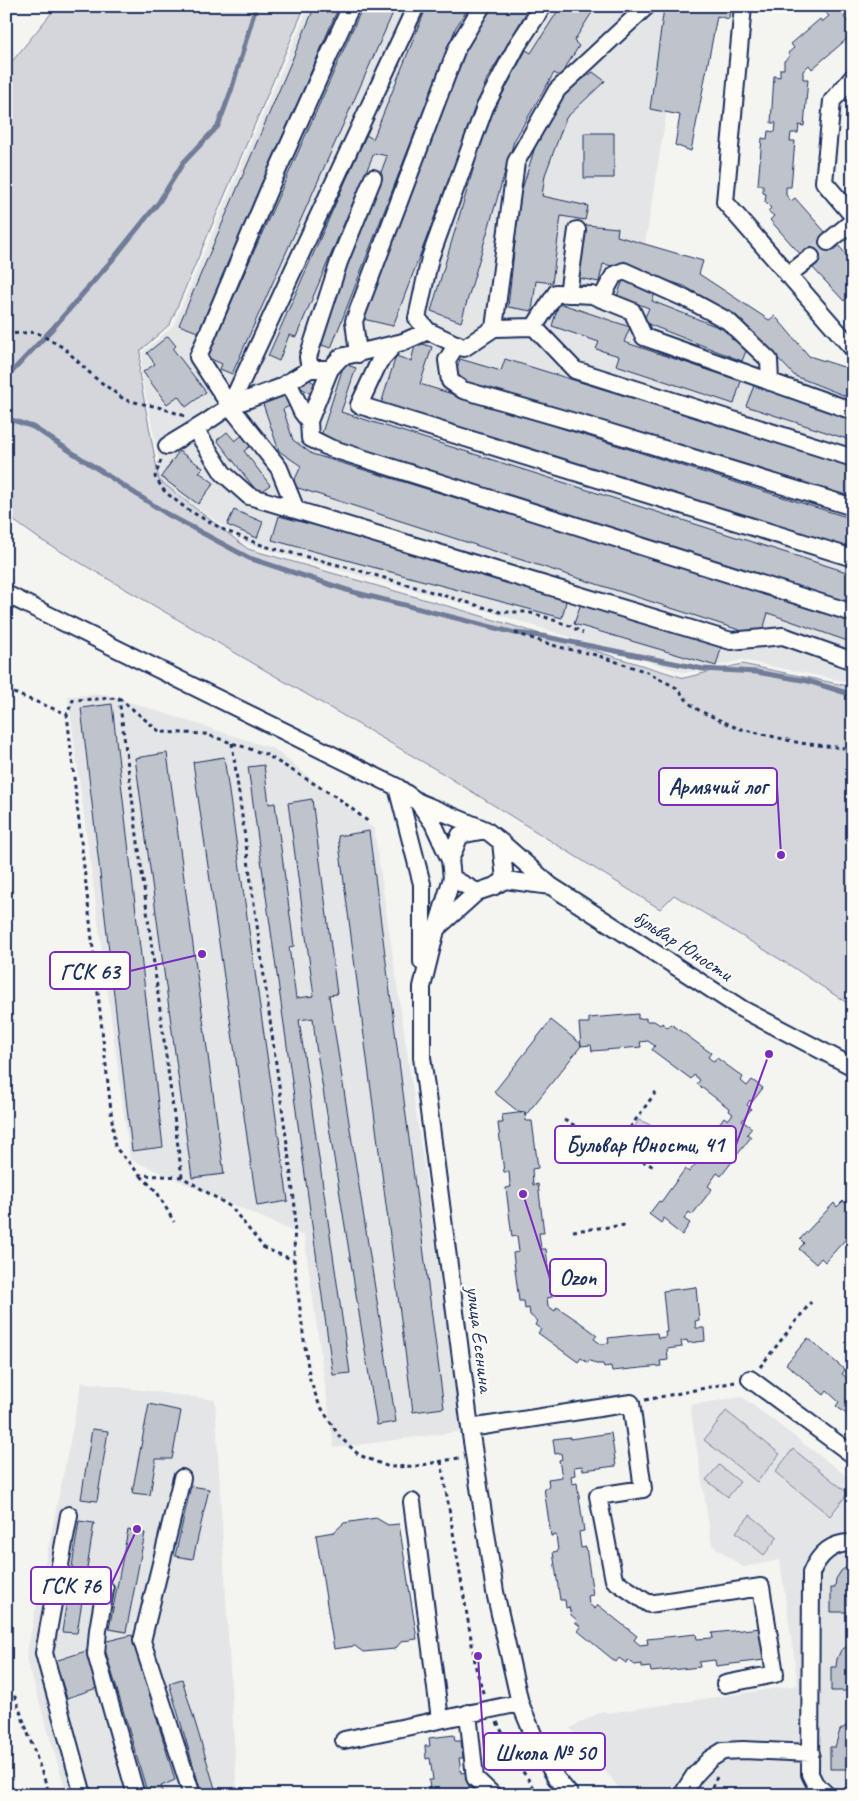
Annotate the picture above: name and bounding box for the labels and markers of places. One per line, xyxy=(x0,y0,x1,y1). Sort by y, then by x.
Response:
callout: Армячий лог xyxy=(659,768,777,805)
callout: ГСК 63 xyxy=(50,952,130,989)
callout: Бульвар Юности, 41 xyxy=(555,1126,736,1163)
callout: Ozon xyxy=(550,1259,606,1296)
callout: ГСК 76 xyxy=(31,1567,111,1604)
callout: Школа № 50 xyxy=(484,1733,605,1770)

